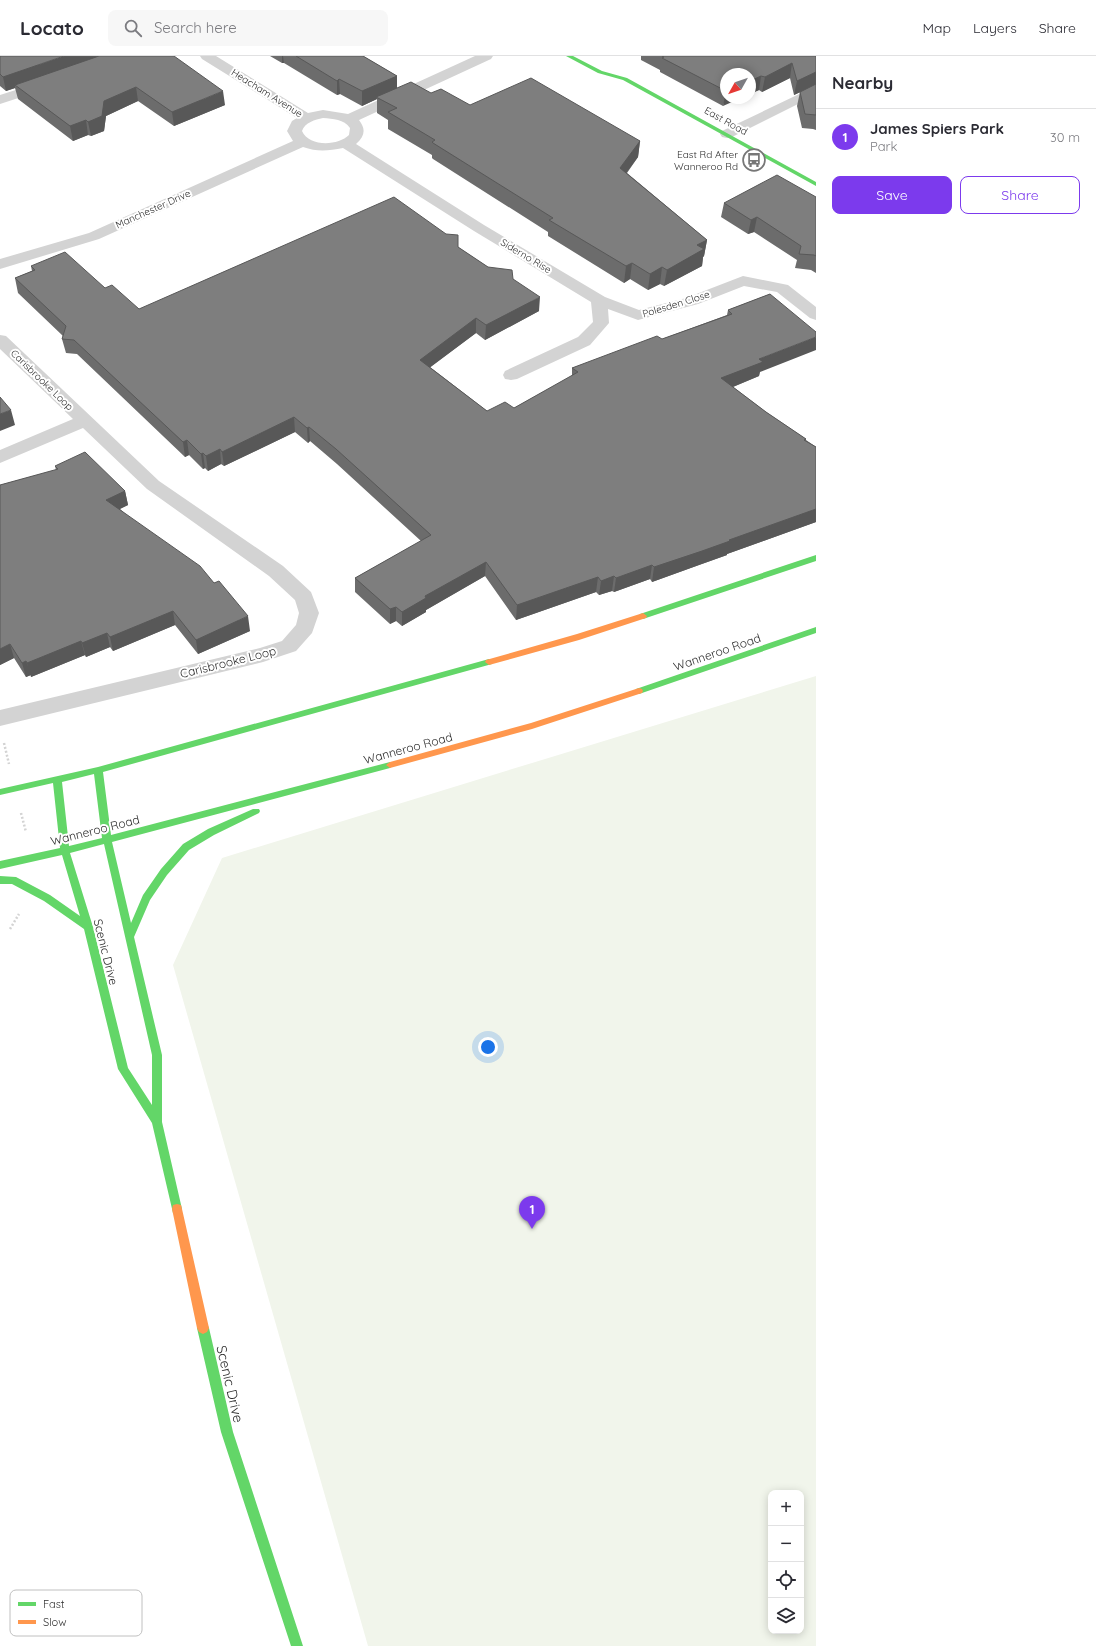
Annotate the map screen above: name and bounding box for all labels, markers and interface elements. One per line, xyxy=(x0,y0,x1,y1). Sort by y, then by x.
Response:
search box xyxy=(108,10,388,46)
text: Locato xyxy=(20,16,84,40)
icon: search xyxy=(122,17,144,39)
text: Search here xyxy=(154,18,237,37)
text: Map xyxy=(922,19,951,37)
text: Layers xyxy=(973,19,1017,37)
text: Share xyxy=(1039,19,1076,37)
street label: Heacham Avenue xyxy=(229,66,305,120)
north arrow xyxy=(720,68,756,104)
text: Nearby xyxy=(832,72,893,93)
street label: East Road xyxy=(702,104,750,138)
text: James Spiers Park xyxy=(870,119,1004,138)
text: 1 xyxy=(842,129,848,145)
text: 30 m xyxy=(1050,129,1080,145)
text: Park xyxy=(870,138,898,154)
bus stop icon: East Rd After Wanneroo Rd xyxy=(741,147,767,173)
place label: East Rd After Wanneroo Rd xyxy=(674,148,738,173)
button: Save xyxy=(832,176,952,214)
button: Share xyxy=(960,176,1080,214)
street label: Manchester Drive xyxy=(113,186,193,231)
street label: Siderno Rise xyxy=(498,236,554,276)
street label: Polesden Close xyxy=(641,287,712,320)
street label: Carisbrooke Loop xyxy=(8,347,76,413)
street label: Wanneroo Road xyxy=(671,630,763,674)
street label: Carisbrooke Loop xyxy=(178,643,278,681)
street label: Wanneroo Road xyxy=(362,729,454,767)
street label: Wanneroo Road xyxy=(49,812,141,848)
street label: Scenic Drive xyxy=(91,917,122,987)
your location xyxy=(478,1037,498,1057)
pin: 1 xyxy=(519,1196,545,1229)
street label: Scenic Drive xyxy=(212,1344,248,1425)
map controls xyxy=(768,1490,804,1634)
button: + xyxy=(768,1490,804,1526)
button: − xyxy=(768,1526,804,1562)
button: locate xyxy=(768,1562,804,1598)
legend xyxy=(10,1590,142,1636)
text: Fast xyxy=(43,1597,65,1611)
button: layers xyxy=(768,1598,804,1634)
text: Slow xyxy=(43,1615,67,1629)

